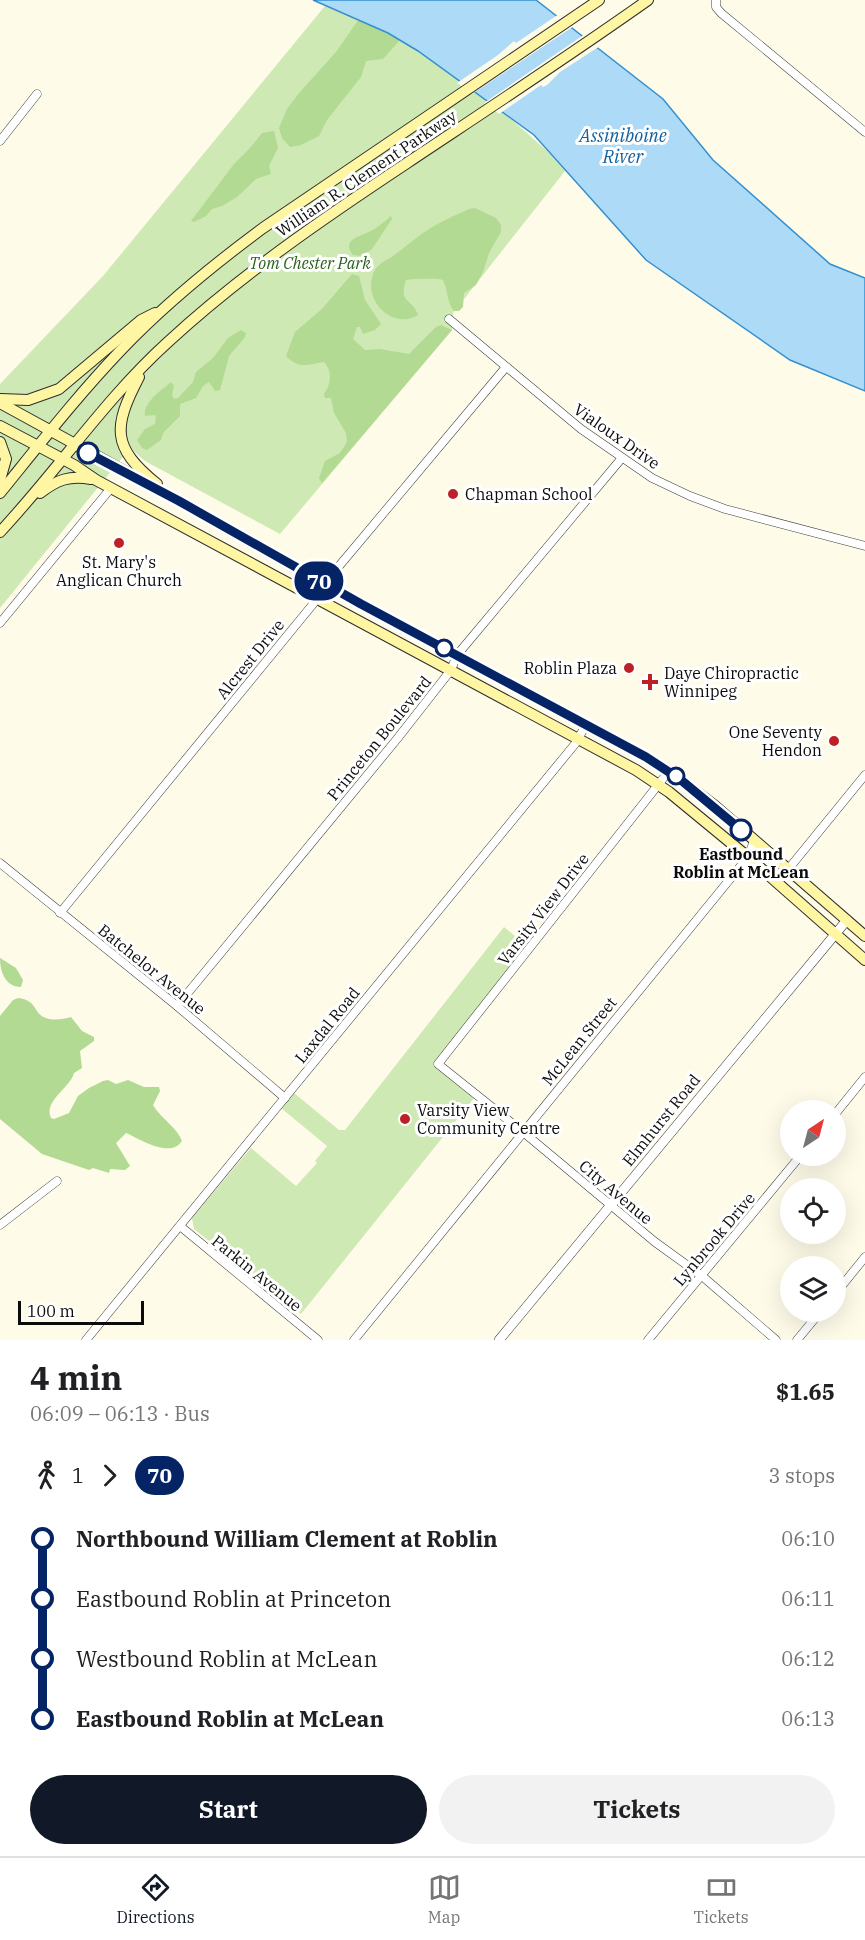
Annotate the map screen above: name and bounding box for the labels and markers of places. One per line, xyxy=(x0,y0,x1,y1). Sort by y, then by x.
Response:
unlabelled marker xyxy=(77,442,99,464)
place label: Chapman School xyxy=(465,484,593,504)
marker: Chapman School xyxy=(446,487,460,501)
marker: St. Mary's Anglican Church xyxy=(112,536,126,550)
place label: St. Mary's Anglican Church xyxy=(56,552,182,590)
unlabelled marker xyxy=(435,639,453,657)
place label: Roblin Plaza xyxy=(524,658,617,678)
marker: Roblin Plaza xyxy=(622,661,636,675)
place label: Daye Chiropractic Winnipeg xyxy=(664,663,799,701)
marker: Daye Chiropractic Winnipeg xyxy=(641,673,659,691)
place label: One Seventy Hendon xyxy=(729,722,822,760)
marker: One Seventy Hendon xyxy=(827,734,841,748)
unlabelled marker xyxy=(667,767,685,785)
marker: Eastbound Roblin at McLean xyxy=(730,819,752,841)
place label: Eastbound Roblin at McLean xyxy=(673,844,809,882)
place label: Varsity View Community Centre xyxy=(417,1100,560,1138)
marker: Varsity View Community Centre xyxy=(398,1112,412,1126)

